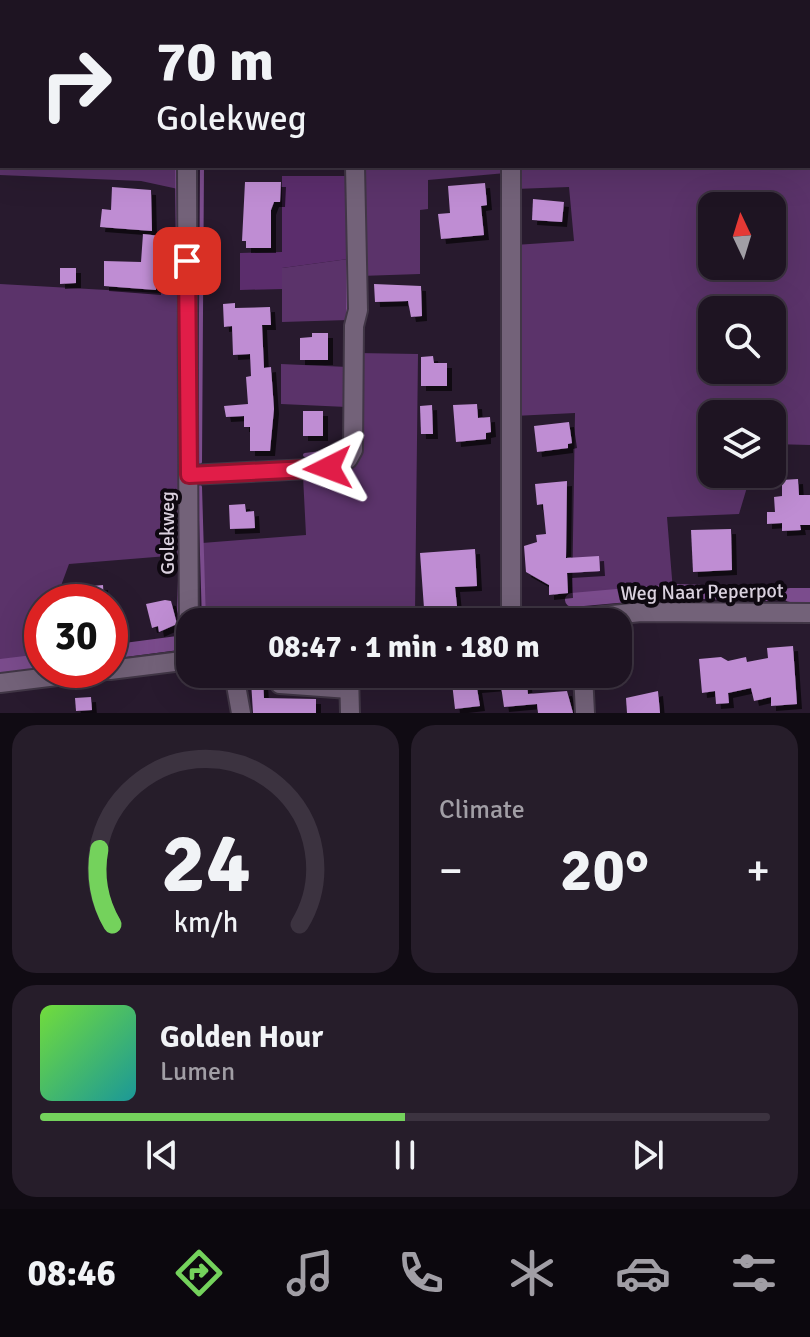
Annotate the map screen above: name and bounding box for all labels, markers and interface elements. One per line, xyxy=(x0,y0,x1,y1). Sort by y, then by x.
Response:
text: 70 m xyxy=(156,27,274,96)
icon: right xyxy=(24,32,128,136)
text: Golekweg xyxy=(156,96,307,141)
north arrow xyxy=(698,192,786,280)
map controls xyxy=(698,192,786,488)
pin xyxy=(153,227,221,295)
icon: arrive xyxy=(165,239,209,283)
button: search xyxy=(698,296,786,384)
button: layers xyxy=(698,400,786,488)
position arrow xyxy=(286,426,370,510)
street label: Golekweg xyxy=(155,491,180,575)
street label: Weg Naar Peperpot xyxy=(620,578,784,606)
speed limit sign: 30 xyxy=(24,584,128,688)
text: 08:47 · 1 min · 180 m xyxy=(268,629,540,666)
text: Climate xyxy=(439,794,525,826)
text: 24 xyxy=(161,813,250,915)
text: 20° xyxy=(560,834,649,908)
text: − xyxy=(439,844,463,898)
text: + xyxy=(746,844,770,898)
text: km/h xyxy=(173,905,238,940)
text: Golden Hour xyxy=(160,1019,323,1056)
text: Lumen xyxy=(160,1056,235,1088)
icon: previous xyxy=(140,1133,184,1177)
icon: pause xyxy=(383,1133,427,1177)
icon: next xyxy=(626,1133,670,1177)
icon: directions xyxy=(171,1245,227,1301)
icon: music xyxy=(282,1245,338,1301)
icon: phone xyxy=(393,1245,449,1301)
icon: climate xyxy=(504,1245,560,1301)
icon: car xyxy=(615,1245,671,1301)
icon: filters xyxy=(726,1245,782,1301)
text: 08:46 xyxy=(28,1251,116,1296)

